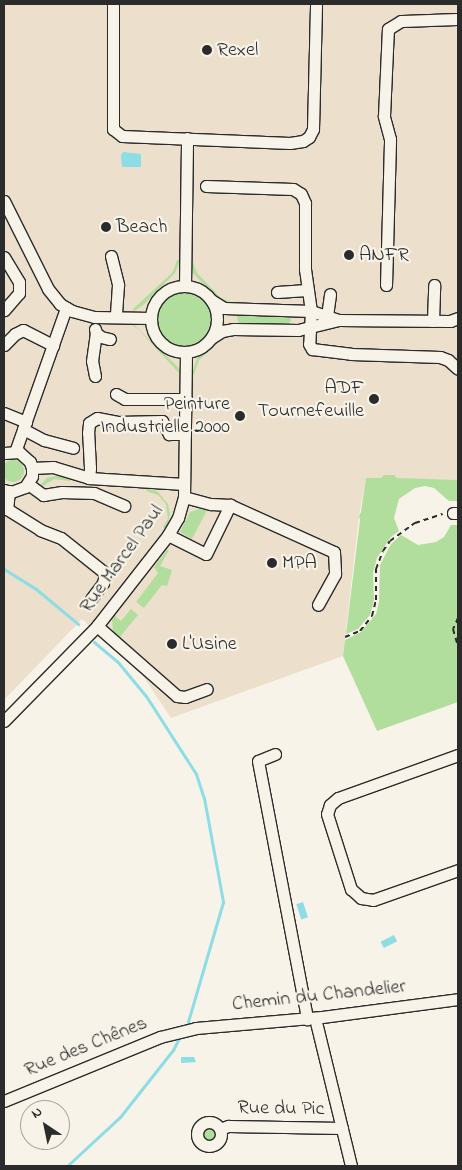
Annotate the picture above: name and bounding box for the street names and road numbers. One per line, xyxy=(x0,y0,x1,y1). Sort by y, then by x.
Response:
street label: Rue Marcel Paul xyxy=(75,500,169,618)
street label: Chemin du Chandelier xyxy=(231,975,407,1017)
street label: Rue des Chênes xyxy=(21,1011,151,1083)
street label: Rue du Pic xyxy=(237,1096,325,1122)

